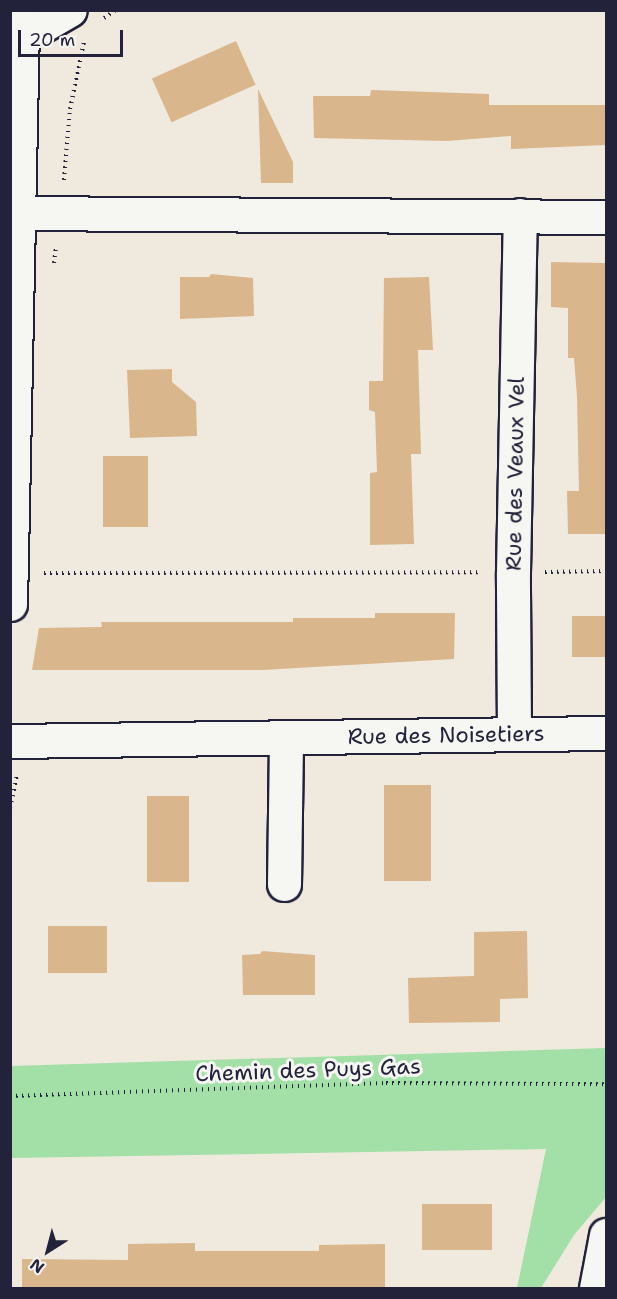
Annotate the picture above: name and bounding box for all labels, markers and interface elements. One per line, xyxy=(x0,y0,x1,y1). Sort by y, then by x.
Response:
scale bar xyxy=(21,18,126,56)
text: 20 m xyxy=(29,28,75,52)
street label: Rue des Veaux Vel xyxy=(500,377,530,571)
street label: Rue des Noisetiers xyxy=(347,720,545,750)
street label: Chemin des Puys Gas xyxy=(195,1053,421,1087)
north arrow xyxy=(18,1221,78,1281)
text: N xyxy=(26,1254,48,1278)

